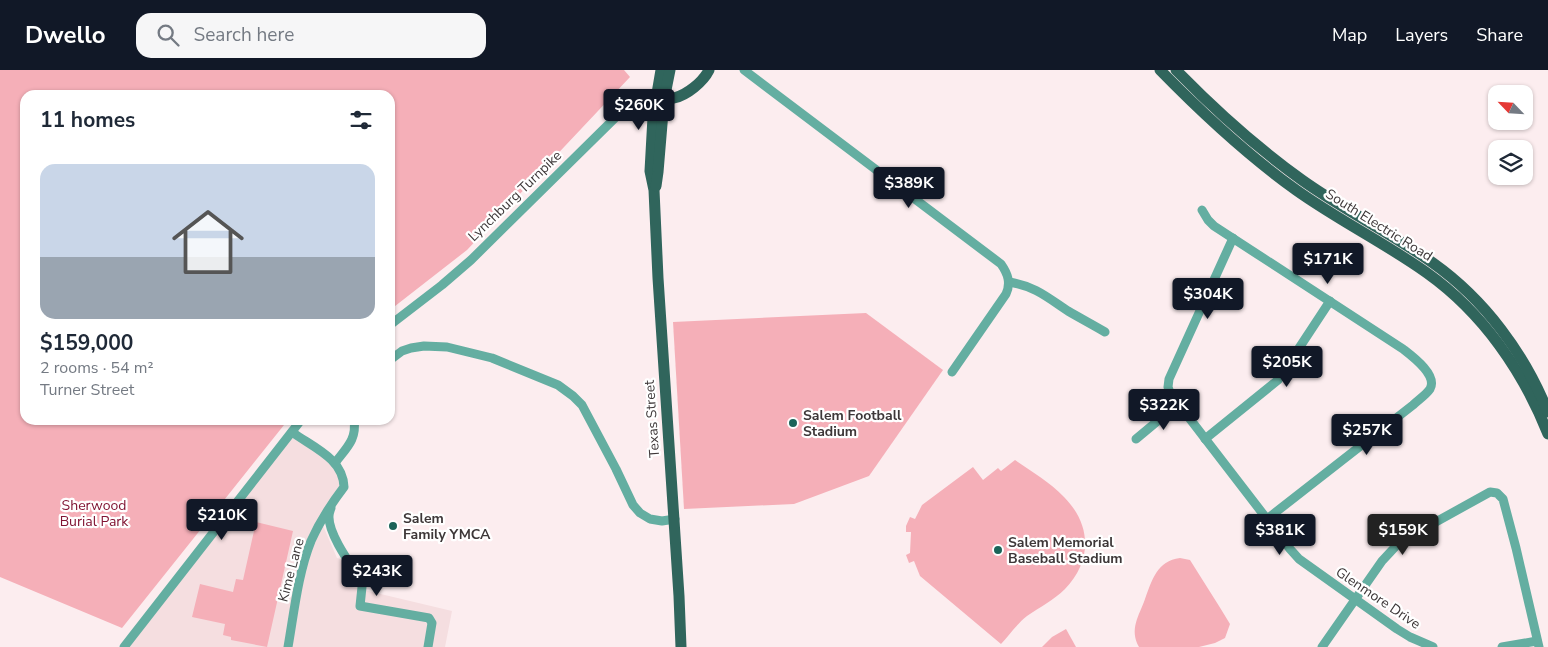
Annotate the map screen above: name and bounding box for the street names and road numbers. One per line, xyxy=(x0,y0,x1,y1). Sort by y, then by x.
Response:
street label: Lynchburg Turnpike xyxy=(464,146,566,246)
street label: South Electric Road xyxy=(1322,184,1436,266)
street label: Texas Street xyxy=(640,379,664,459)
street label: Kime Lane xyxy=(273,536,309,604)
street label: Glenmore Drive xyxy=(1332,563,1424,633)

